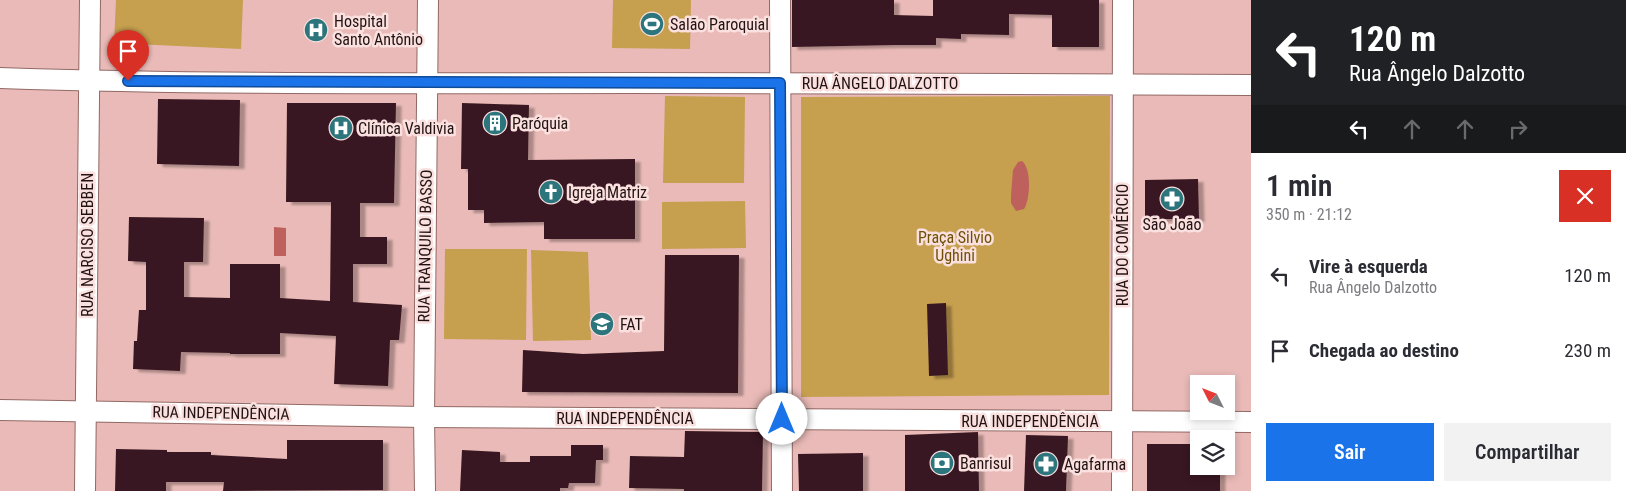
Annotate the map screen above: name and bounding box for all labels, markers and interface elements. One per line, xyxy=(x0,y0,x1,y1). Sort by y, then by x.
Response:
sports icon: Salão Paroquial xyxy=(639,11,665,37)
place label: Hospital Santo Antônio xyxy=(334,12,423,49)
place label: Salão Paroquial xyxy=(670,15,769,34)
hospital icon: Hospital Santo Antônio xyxy=(303,17,329,43)
text: 120 m xyxy=(1349,19,1436,60)
icon: left xyxy=(1266,20,1331,85)
pin xyxy=(107,30,149,81)
icon: arrive xyxy=(114,37,142,65)
text: Rua Ângelo Dalzotto xyxy=(1349,61,1525,86)
street label: RUA ÂNGELO DALZOTTO xyxy=(802,74,958,93)
building icon: Paróquia xyxy=(482,110,508,136)
place label: Paróquia xyxy=(512,114,568,133)
hospital icon: Clínica Valdivia xyxy=(328,115,354,141)
icon: left xyxy=(1345,115,1373,143)
icon: ahead xyxy=(1398,115,1426,143)
icon: ahead xyxy=(1451,115,1479,143)
icon: right xyxy=(1504,115,1532,143)
place label: Clínica Valdivia xyxy=(358,119,454,138)
text: 1 min xyxy=(1266,168,1332,203)
street label: RUA TRANQUILO BASSO xyxy=(414,169,436,323)
button: close xyxy=(1559,170,1611,222)
street label: RUA NARCISO SEBBEN xyxy=(78,173,97,317)
church icon: Igreja Matriz xyxy=(538,179,564,205)
place label: Igreja Matriz xyxy=(568,183,647,202)
street label: RUA DO COMÉRCIO xyxy=(1113,184,1132,306)
pharmacy icon: São João xyxy=(1159,186,1185,212)
text: 350 m · 21:12 xyxy=(1266,205,1352,224)
place label: São João xyxy=(1142,215,1202,234)
park label: Praça Silvio Ughini xyxy=(918,228,992,265)
text: Vire à esquerda xyxy=(1309,255,1428,278)
icon: left xyxy=(1266,262,1294,290)
text: 120 m xyxy=(1564,264,1611,287)
text: Rua Ângelo Dalzotto xyxy=(1309,278,1437,297)
school or university icon: FAT xyxy=(589,311,615,337)
place label: FAT xyxy=(620,315,643,334)
icon: arrive xyxy=(1266,337,1294,365)
text: Chegada ao destino xyxy=(1309,339,1459,362)
text: 230 m xyxy=(1564,339,1611,362)
north arrow xyxy=(1190,375,1235,420)
map controls xyxy=(1190,375,1235,475)
position arrow xyxy=(755,392,807,444)
street label: RUA INDEPENDÊNCIA xyxy=(152,402,290,424)
street label: RUA INDEPENDÊNCIA xyxy=(556,409,694,428)
street label: RUA INDEPENDÊNCIA xyxy=(961,412,1099,431)
button: Sair xyxy=(1266,423,1434,481)
button: Compartilhar xyxy=(1444,423,1611,481)
button: layers xyxy=(1190,430,1235,475)
bank icon: Banrisul xyxy=(929,450,955,476)
pharmacy icon: Agafarma xyxy=(1033,451,1059,477)
place label: Banrisul xyxy=(960,454,1011,473)
place label: Agafarma xyxy=(1064,455,1126,474)

